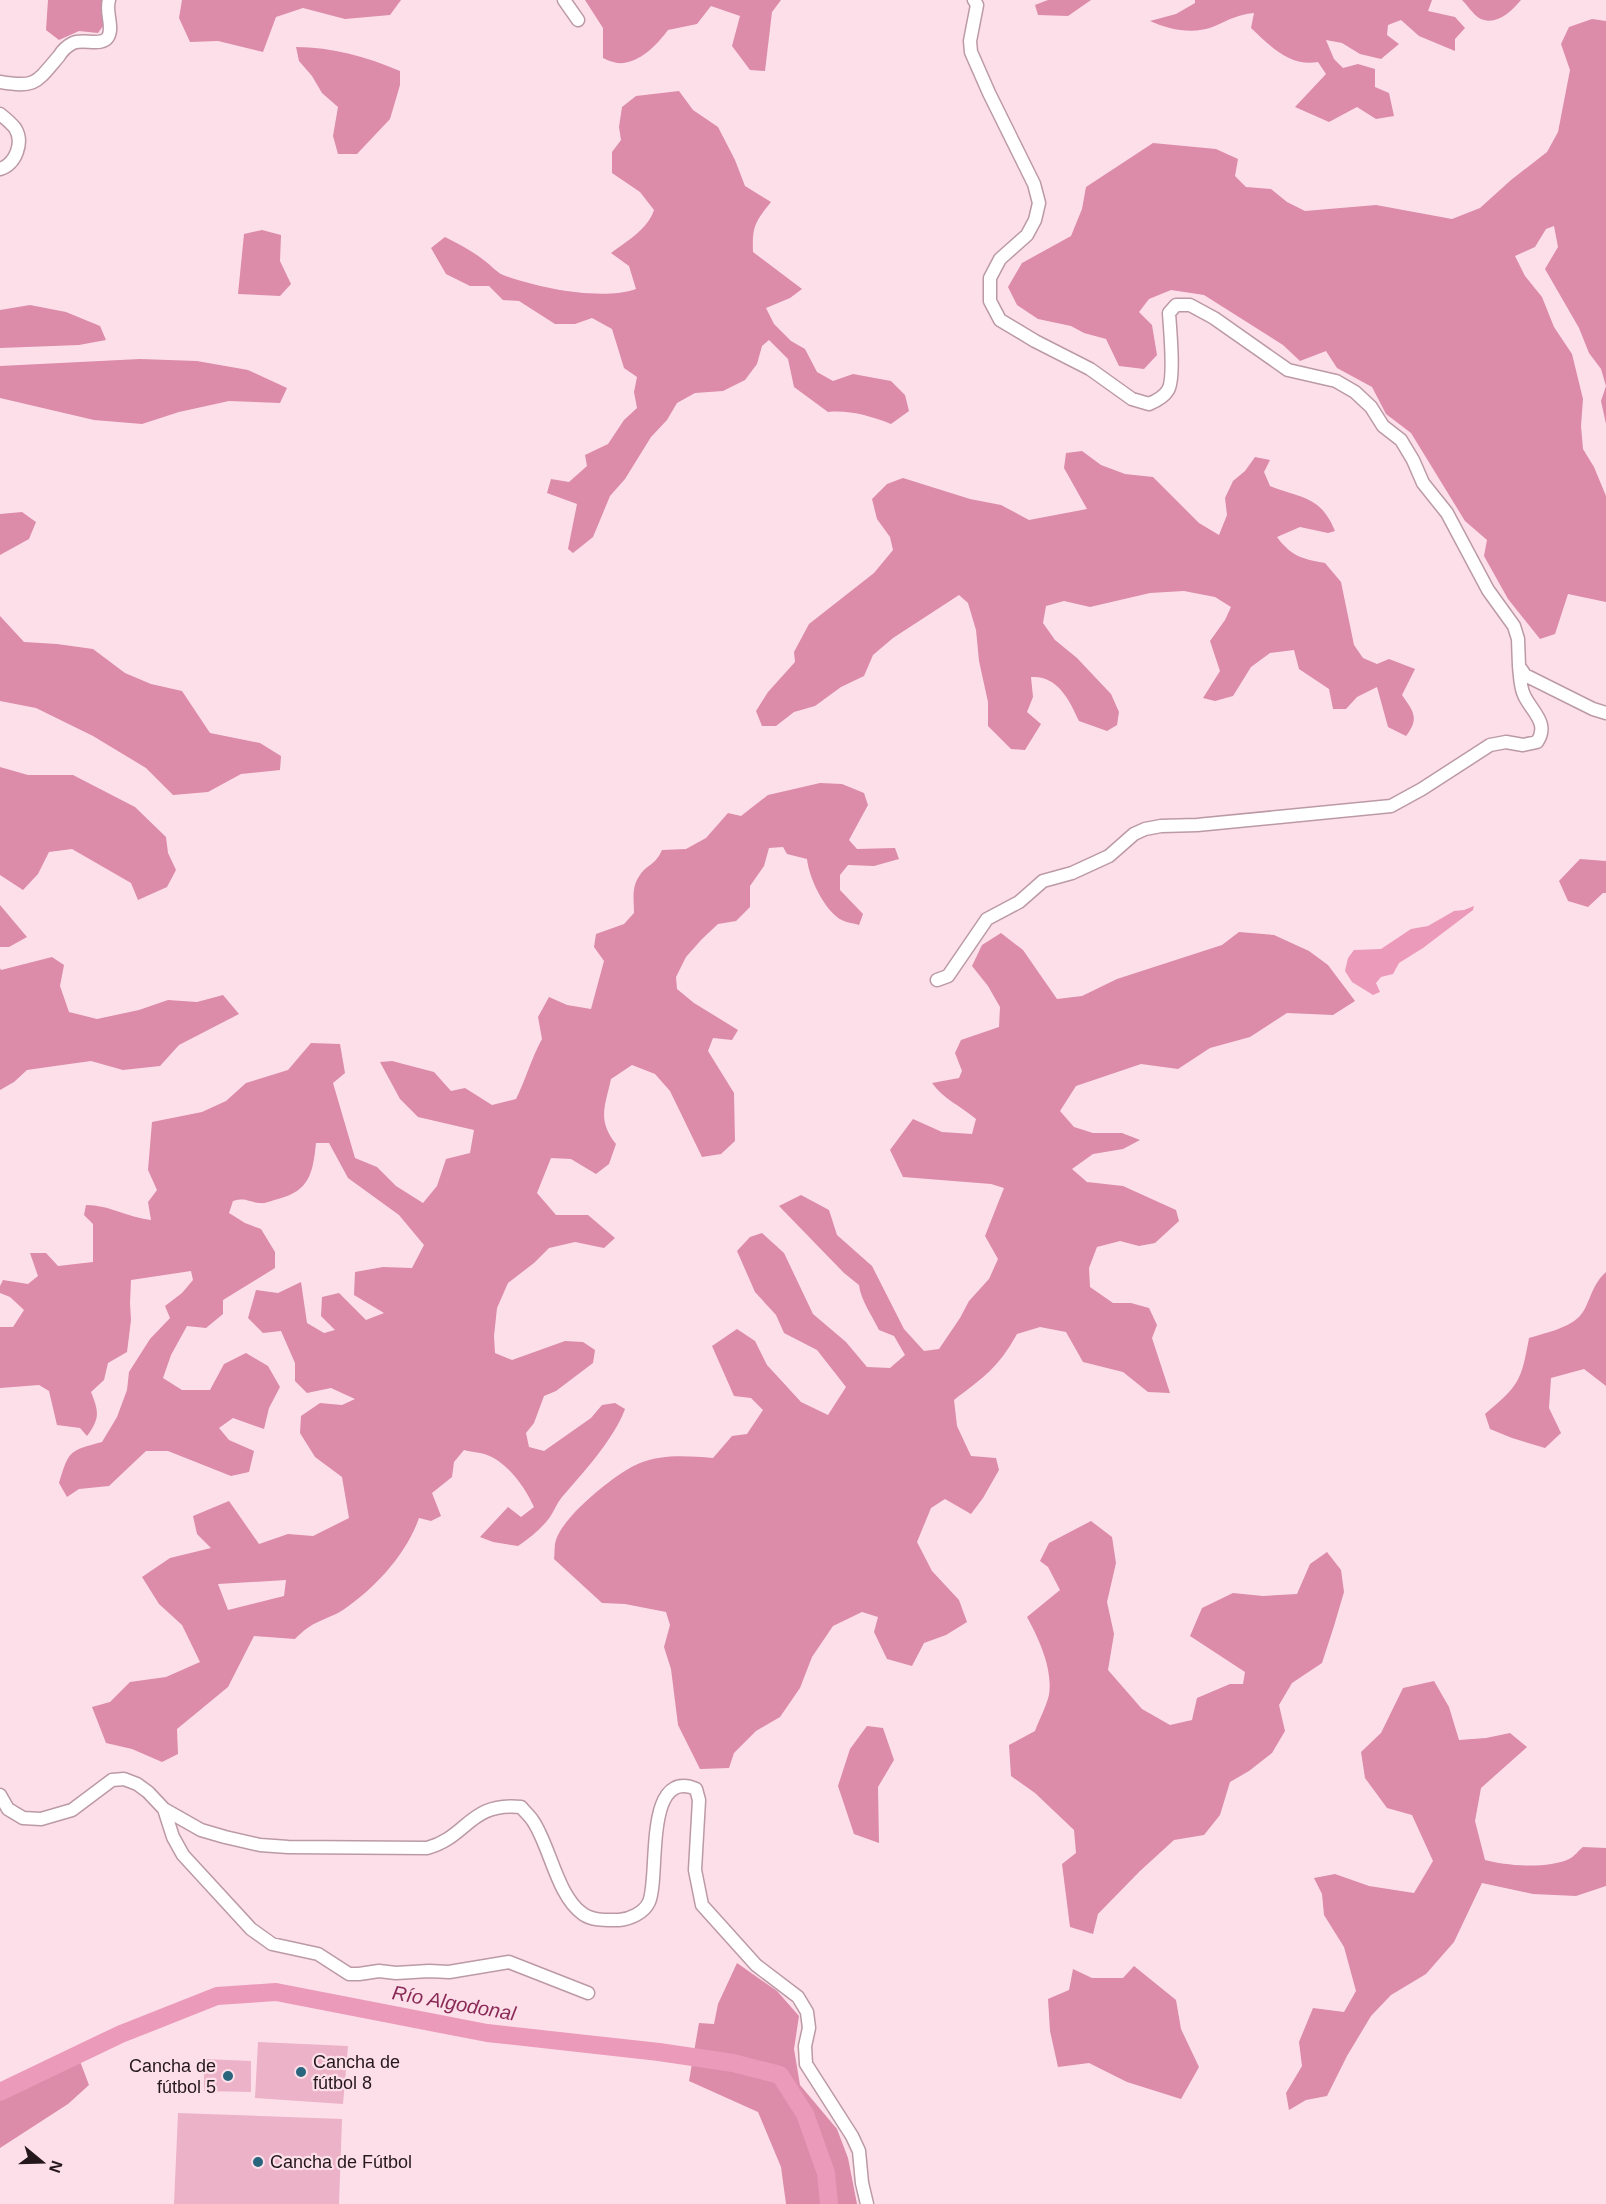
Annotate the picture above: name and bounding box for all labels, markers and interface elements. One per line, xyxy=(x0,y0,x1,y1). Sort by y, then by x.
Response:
water label: Río Algodonal xyxy=(391,1981,518,2025)
place label: Cancha de fútbol 8 xyxy=(313,2052,400,2093)
place label: Cancha de fútbol 5 xyxy=(129,2056,216,2097)
marker: Cancha de fútbol 8 xyxy=(294,2065,308,2079)
marker: Cancha de fútbol 5 xyxy=(221,2069,235,2083)
north arrow xyxy=(12,2132,72,2192)
place label: Cancha de Fútbol xyxy=(270,2152,412,2172)
marker: Cancha de Fútbol xyxy=(251,2155,265,2169)
text: N xyxy=(46,2158,66,2175)

